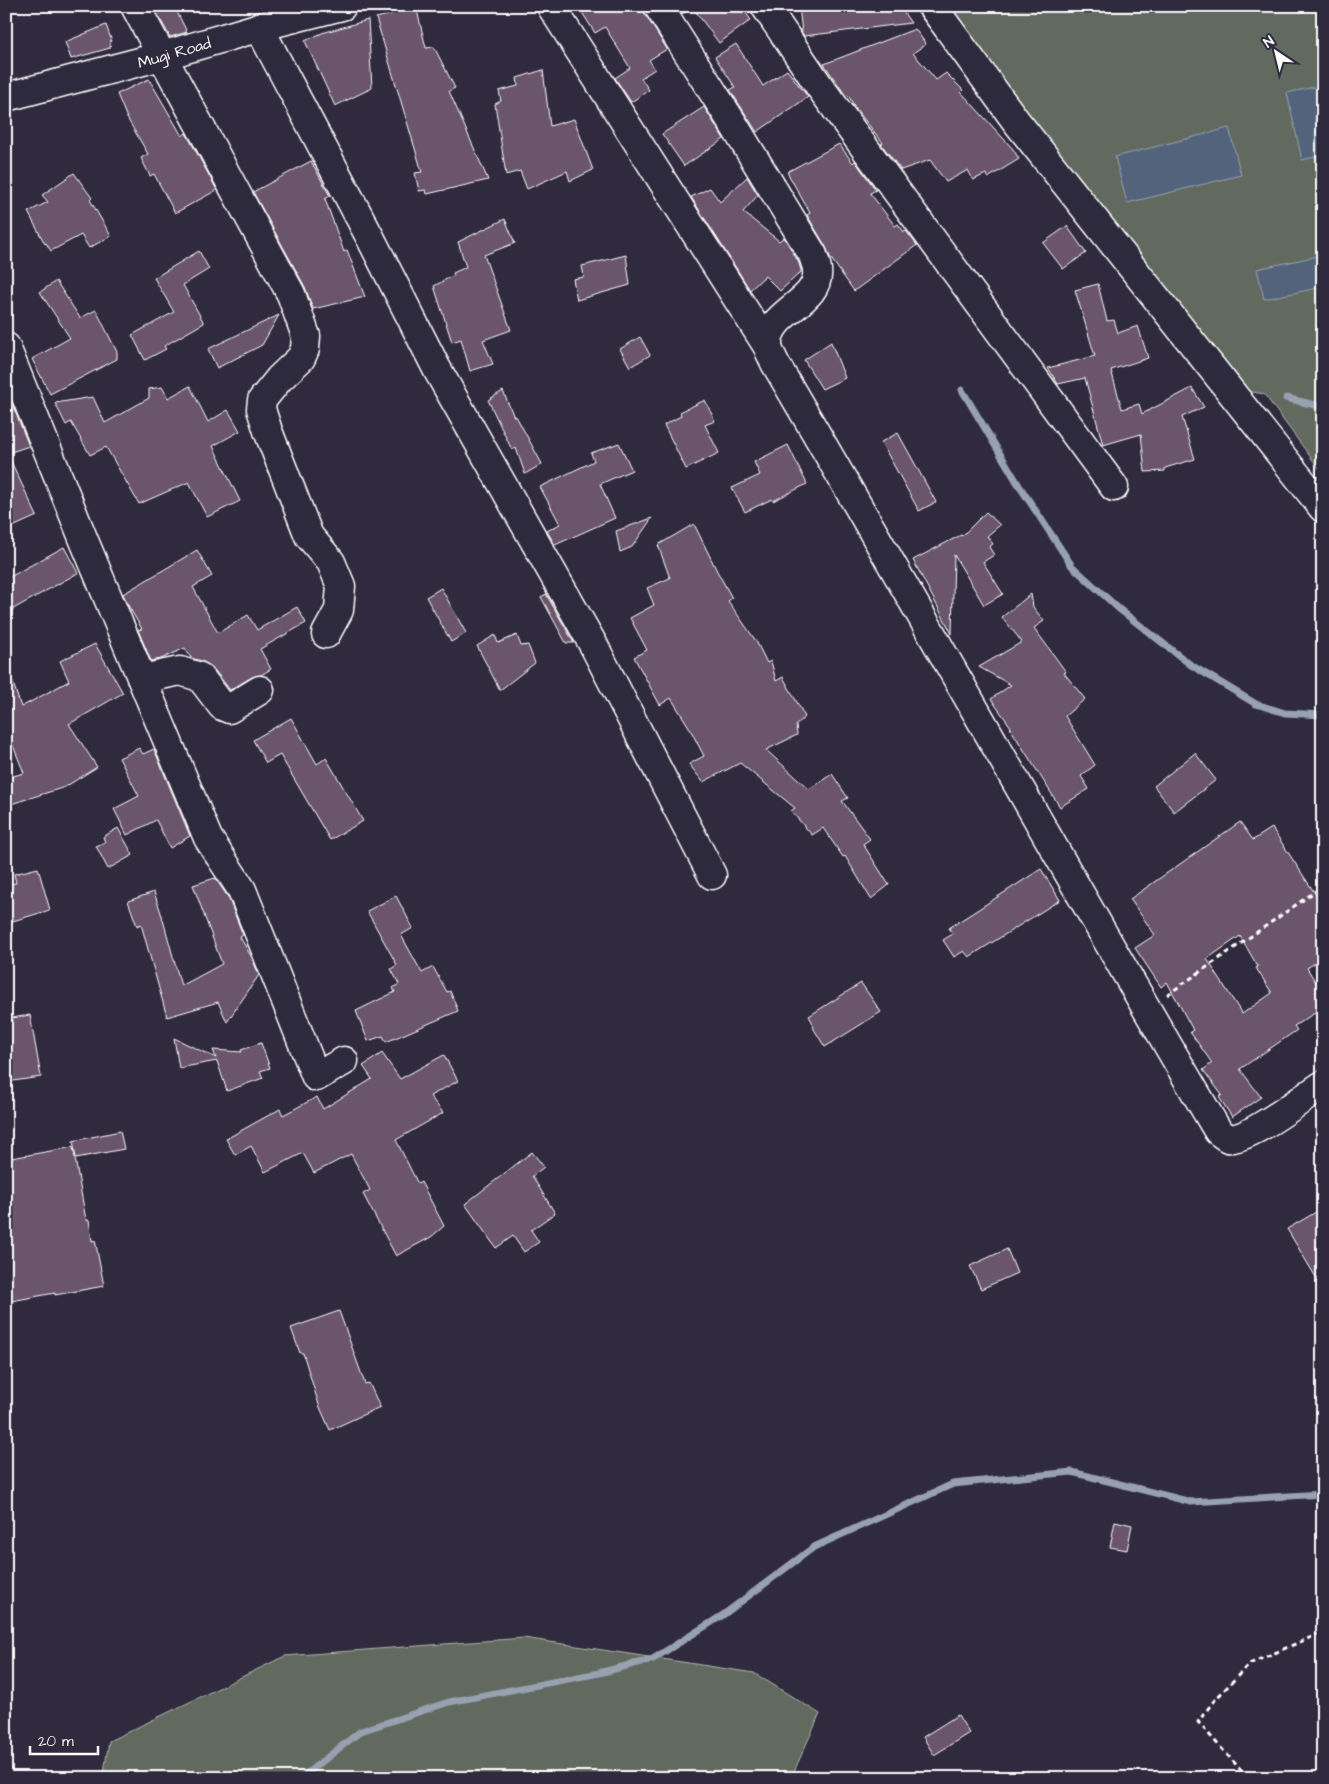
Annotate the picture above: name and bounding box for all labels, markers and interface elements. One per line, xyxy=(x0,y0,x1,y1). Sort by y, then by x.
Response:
north arrow xyxy=(1252,28,1302,78)
text: N xyxy=(1260,31,1279,53)
street label: Mugi Road xyxy=(135,32,214,75)
scale bar xyxy=(30,1724,98,1756)
text: 20 m xyxy=(38,1731,74,1752)

